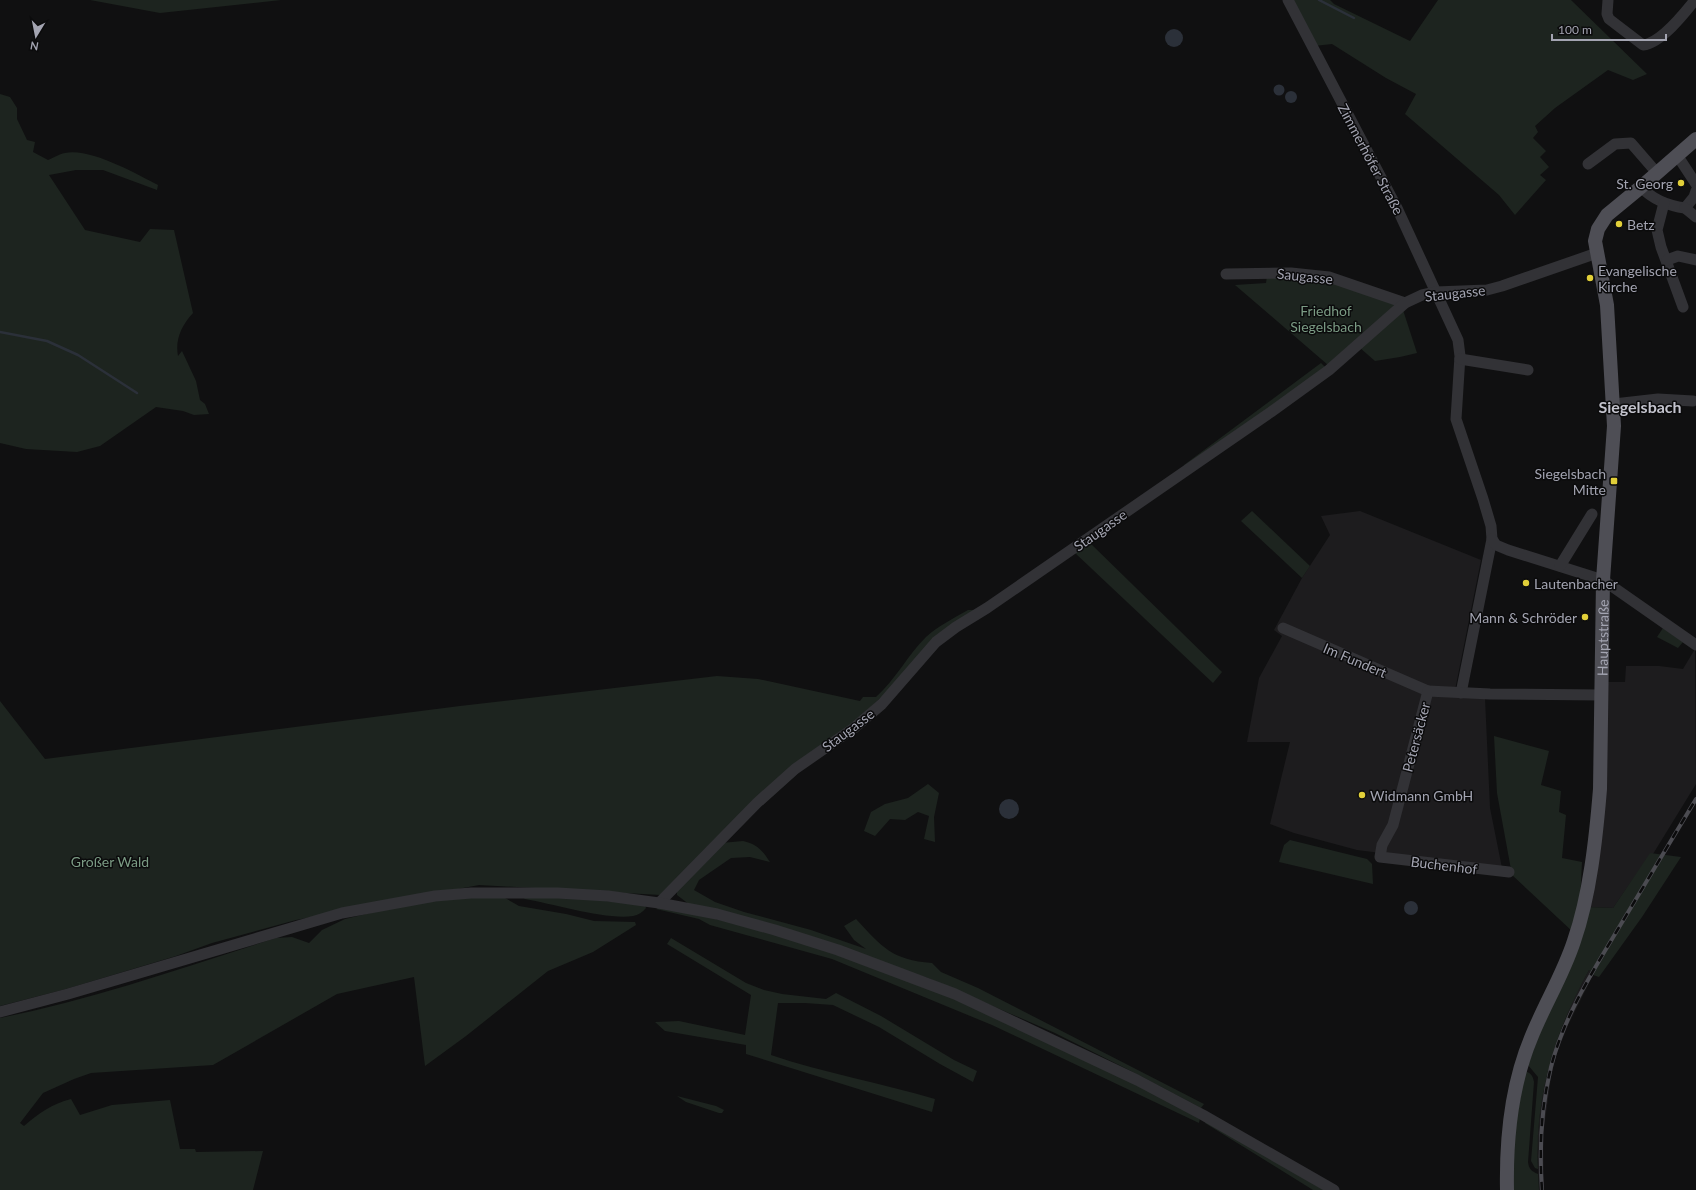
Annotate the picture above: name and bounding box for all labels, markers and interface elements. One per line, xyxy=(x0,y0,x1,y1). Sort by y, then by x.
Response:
north arrow xyxy=(16,16,56,56)
scale bar xyxy=(1552,16,1666,42)
text: 100 m xyxy=(1558,22,1592,37)
text: N xyxy=(29,39,39,53)
street label: Zimmerhöfer Straße xyxy=(1335,101,1407,217)
place label: St. Georg xyxy=(1616,175,1673,192)
marker: St. Georg xyxy=(1676,178,1686,188)
place label: Betz xyxy=(1627,216,1655,233)
marker: Betz xyxy=(1614,219,1624,229)
place label: Evangelische Kirche xyxy=(1598,262,1677,295)
street label: Saugasse xyxy=(1276,265,1334,287)
marker: Evangelische Kirche xyxy=(1585,273,1595,283)
street label: Staugasse xyxy=(1424,281,1486,305)
park label: Friedhof Siegelsbach xyxy=(1290,302,1362,335)
district label: Siegelsbach xyxy=(1598,397,1682,416)
place label: Siegelsbach Mitte xyxy=(1534,465,1606,498)
marker: Siegelsbach Mitte xyxy=(1609,476,1619,486)
street label: Staugasse xyxy=(1070,506,1130,554)
place label: Lautenbacher xyxy=(1534,575,1618,592)
marker: Lautenbacher xyxy=(1521,578,1531,588)
street label: Hauptstraße xyxy=(1593,599,1611,676)
place label: Mann & Schröder xyxy=(1469,609,1577,626)
marker: Mann & Schröder xyxy=(1580,612,1590,622)
street label: Im Fundert xyxy=(1321,639,1389,681)
street label: Petersäcker xyxy=(1399,700,1433,774)
street label: Staugasse xyxy=(819,705,877,755)
place label: Widmann GmbH xyxy=(1370,787,1473,804)
marker: Widmann GmbH xyxy=(1357,790,1367,800)
street label: Buchenhof xyxy=(1410,852,1478,878)
park label: Großer Wald xyxy=(71,853,149,870)

